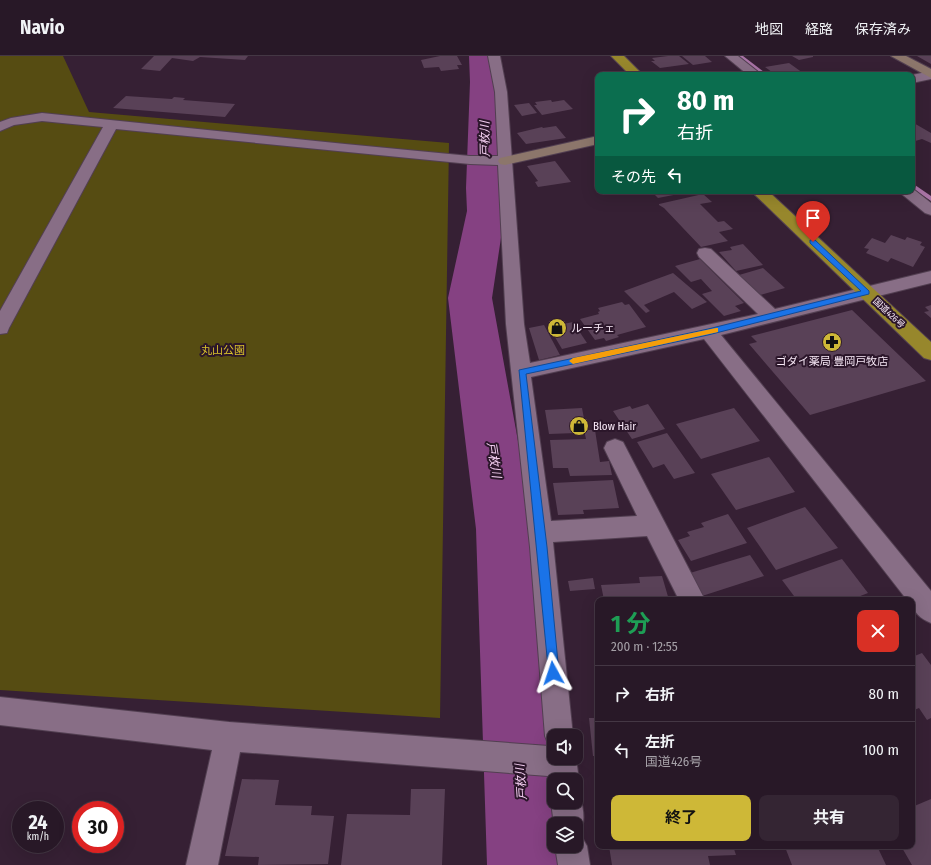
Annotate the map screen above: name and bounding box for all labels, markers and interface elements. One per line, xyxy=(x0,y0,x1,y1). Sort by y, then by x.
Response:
text: Navio xyxy=(20,16,65,39)
text: 地図 xyxy=(755,21,783,38)
text: 経路 xyxy=(805,21,833,38)
text: 保存済み xyxy=(855,21,911,38)
text: 80 m xyxy=(677,84,734,117)
icon: right xyxy=(611,88,663,140)
water label: 戸枚川 xyxy=(478,119,492,157)
text: 右折 xyxy=(677,122,713,144)
icon: left xyxy=(664,164,686,186)
text: その先 xyxy=(611,168,656,186)
pin xyxy=(796,201,830,242)
icon: arrive xyxy=(802,207,824,229)
street label: 国道426号 xyxy=(871,296,907,330)
shop icon: ルーチェ xyxy=(546,317,568,339)
place label: ルーチェ xyxy=(571,322,615,335)
pharmacy icon: ゴダイ薬局 豊岡戸牧店 xyxy=(821,331,843,353)
park label: 丸山公園 xyxy=(201,344,245,357)
place label: ゴダイ薬局 豊岡戸牧店 xyxy=(776,355,888,368)
shop icon: Blow Hair xyxy=(568,415,590,437)
place label: Blow Hair xyxy=(593,420,636,433)
water label: 戸枚川 xyxy=(484,441,504,481)
text: 1 分 xyxy=(611,610,650,638)
button: close xyxy=(857,610,899,652)
text: 200 m · 12:55 xyxy=(611,639,678,654)
position arrow xyxy=(532,652,574,694)
icon: right xyxy=(611,683,633,705)
text: 80 m xyxy=(869,685,899,703)
text: 右折 xyxy=(645,686,675,704)
map controls xyxy=(547,729,583,853)
button: sound xyxy=(547,729,583,765)
text: 左折 xyxy=(645,733,675,751)
icon: left xyxy=(611,739,633,761)
text: 100 m xyxy=(862,741,899,759)
text: 国道426号 xyxy=(645,754,702,769)
water label: 戸枚川 xyxy=(513,762,529,800)
button: search xyxy=(547,773,583,809)
button: 終了 xyxy=(611,795,751,841)
button: 共有 xyxy=(759,795,899,841)
speed limit sign: 30 xyxy=(72,801,124,853)
text: 24 xyxy=(28,810,48,834)
button: layers xyxy=(547,817,583,853)
text: km/h xyxy=(27,831,49,843)

